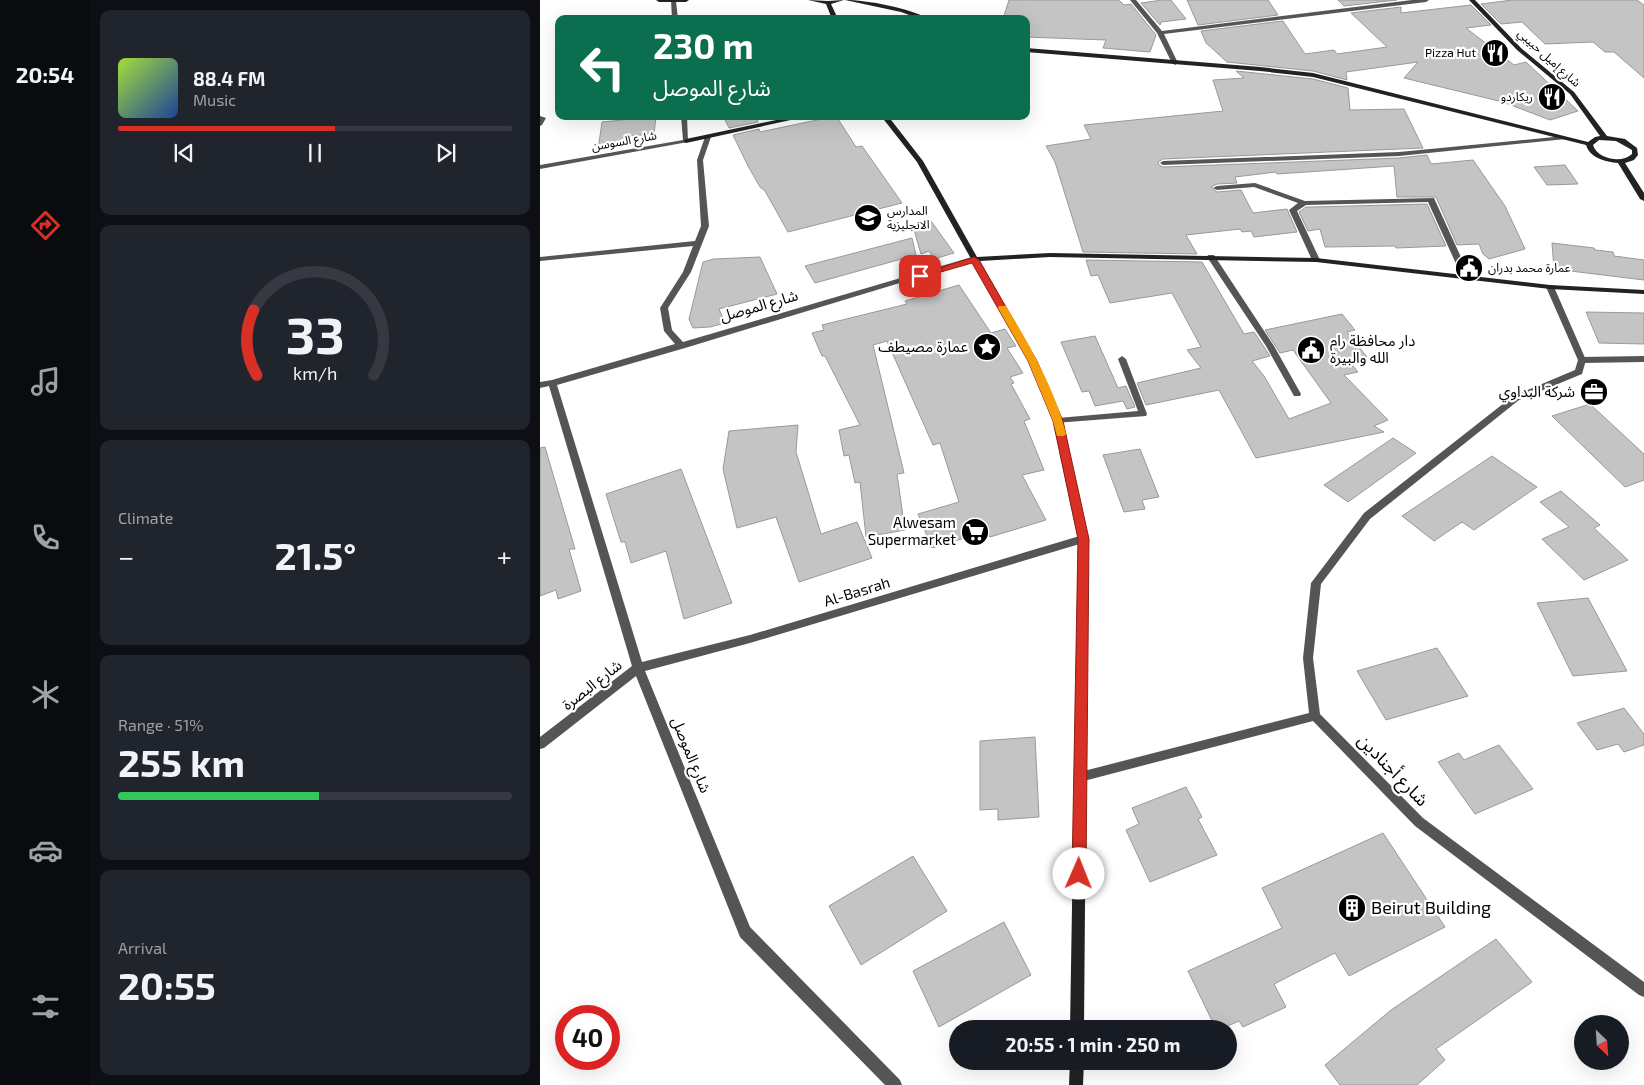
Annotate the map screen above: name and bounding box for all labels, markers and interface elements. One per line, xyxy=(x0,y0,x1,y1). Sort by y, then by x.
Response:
text: 230 m xyxy=(653,24,754,66)
street label: شارع إميل حبيبي xyxy=(1513,25,1584,92)
icon: left xyxy=(570,35,635,100)
restaurant icon: Pizza Hut xyxy=(1480,38,1510,68)
place label: Pizza Hut xyxy=(1425,45,1476,59)
text: 20:54 xyxy=(16,61,74,87)
text: 88.4 FM xyxy=(193,67,265,90)
text: شارع الموصل xyxy=(653,74,771,100)
restaurant icon: ريكاردو xyxy=(1537,82,1567,112)
place label: ريكاردو xyxy=(1501,89,1533,104)
text: Music xyxy=(193,90,236,109)
street label: شارع السوسن xyxy=(590,127,658,156)
icon: previous xyxy=(170,139,198,167)
icon: pause xyxy=(301,139,329,167)
icon: next xyxy=(432,139,460,167)
school or university icon: المدارس الانجليزية xyxy=(853,203,883,233)
place label: المدارس الانجليزية xyxy=(887,203,930,232)
icon: directions xyxy=(28,208,63,243)
public building icon: عمارة محمد بدران xyxy=(1454,253,1484,283)
pin xyxy=(899,255,941,297)
place label: عمارة محمد بدران xyxy=(1488,260,1571,275)
icon: arrive xyxy=(906,262,934,290)
street label: شارع الموصل xyxy=(718,285,801,329)
text: 33 xyxy=(286,302,344,364)
place label: دار محافظة رام الله والبيرة xyxy=(1330,331,1415,367)
place icon: عمارة مصيطف xyxy=(972,332,1002,362)
public building icon: دار محافظة رام الله والبيرة xyxy=(1296,335,1326,365)
place label: عمارة مصيطف xyxy=(878,337,968,356)
text: km/h xyxy=(293,362,337,384)
icon: music xyxy=(28,364,63,399)
office icon: شركة البداوي xyxy=(1579,377,1609,407)
place label: شركة البداوي xyxy=(1499,382,1575,403)
text: Climate xyxy=(118,508,173,527)
place label: Alwesam Supermarket xyxy=(868,513,956,548)
supermarket icon: Alwesam Supermarket xyxy=(960,517,990,547)
icon: phone xyxy=(28,520,63,555)
text: 21.5° xyxy=(275,532,356,578)
text: − xyxy=(118,539,134,573)
text: + xyxy=(497,539,512,573)
street label: Al-Basrah xyxy=(821,572,892,610)
street label: شارع البصرة xyxy=(558,655,627,716)
icon: climate xyxy=(28,677,63,712)
street label: شارع الموصل xyxy=(665,714,715,797)
text: Range · 51% xyxy=(118,715,204,734)
street label: شارع أجنادين xyxy=(1351,728,1434,813)
text: 255 km xyxy=(118,739,245,785)
icon: car xyxy=(28,833,63,868)
position arrow xyxy=(1052,847,1104,899)
building icon: Beirut Building xyxy=(1337,893,1367,923)
place label: Beirut Building xyxy=(1371,896,1491,918)
text: Arrival xyxy=(118,938,167,957)
text: 20:55 xyxy=(118,962,216,1008)
icon: filters xyxy=(28,989,63,1024)
speed limit sign: 40 xyxy=(555,1005,620,1070)
north arrow xyxy=(1574,1015,1629,1070)
map controls xyxy=(1574,1015,1629,1070)
text: 20:55 · 1 min · 250 m xyxy=(1006,1033,1180,1056)

